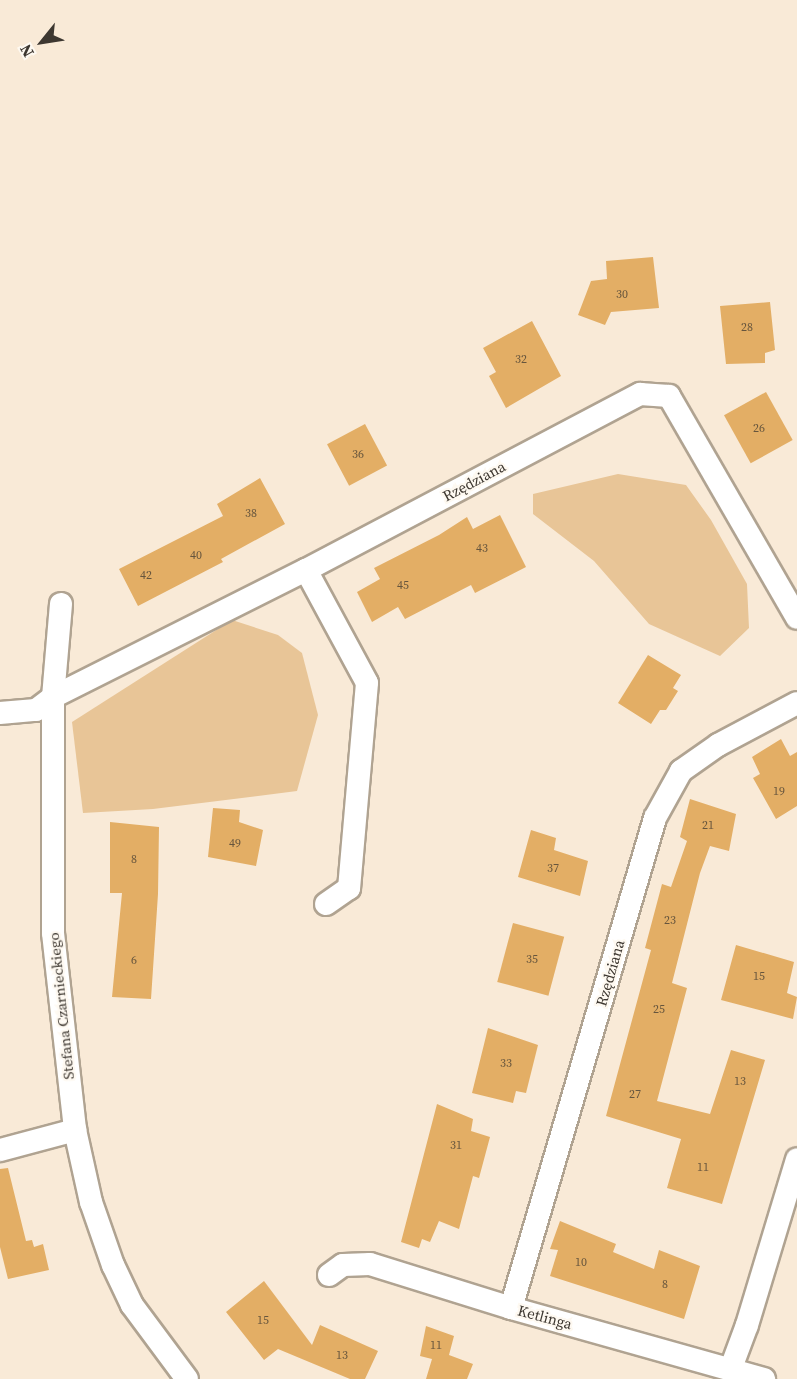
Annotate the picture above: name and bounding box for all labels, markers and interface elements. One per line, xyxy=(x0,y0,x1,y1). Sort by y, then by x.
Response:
north arrow xyxy=(12,12,72,72)
text: N xyxy=(14,40,39,62)
house number: 30 xyxy=(616,288,628,302)
house number: 28 xyxy=(741,321,753,335)
house number: 32 xyxy=(515,353,527,367)
house number: 26 xyxy=(753,422,765,436)
house number: 36 xyxy=(352,448,364,462)
street label: Rzędziana xyxy=(440,457,508,505)
house number: 38 xyxy=(245,507,257,521)
house number: 43 xyxy=(476,542,488,556)
house number: 40 xyxy=(190,549,202,563)
house number: 42 xyxy=(140,569,152,583)
house number: 45 xyxy=(397,579,409,593)
house number: 19 xyxy=(773,785,785,799)
house number: 21 xyxy=(702,819,714,833)
house number: 49 xyxy=(229,837,241,851)
house number: 8 xyxy=(131,853,137,867)
house number: 37 xyxy=(547,862,559,876)
house number: 23 xyxy=(664,914,676,928)
street label: Stefana Czarnieckiego xyxy=(44,932,78,1080)
street label: Rzędziana xyxy=(592,938,628,1008)
house number: 35 xyxy=(526,953,538,967)
house number: 6 xyxy=(131,954,137,968)
house number: 15 xyxy=(753,970,765,984)
house number: 25 xyxy=(653,1003,665,1017)
house number: 33 xyxy=(500,1057,512,1071)
house number: 13 xyxy=(734,1075,746,1089)
house number: 27 xyxy=(629,1088,641,1102)
house number: 31 xyxy=(450,1139,462,1153)
house number: 11 xyxy=(697,1161,709,1175)
house number: 10 xyxy=(575,1256,587,1270)
house number: 8 xyxy=(662,1278,668,1292)
street label: Ketlinga xyxy=(516,1301,574,1333)
house number: 15 xyxy=(257,1314,269,1328)
house number: 11 xyxy=(430,1339,442,1353)
house number: 13 xyxy=(336,1349,348,1363)

